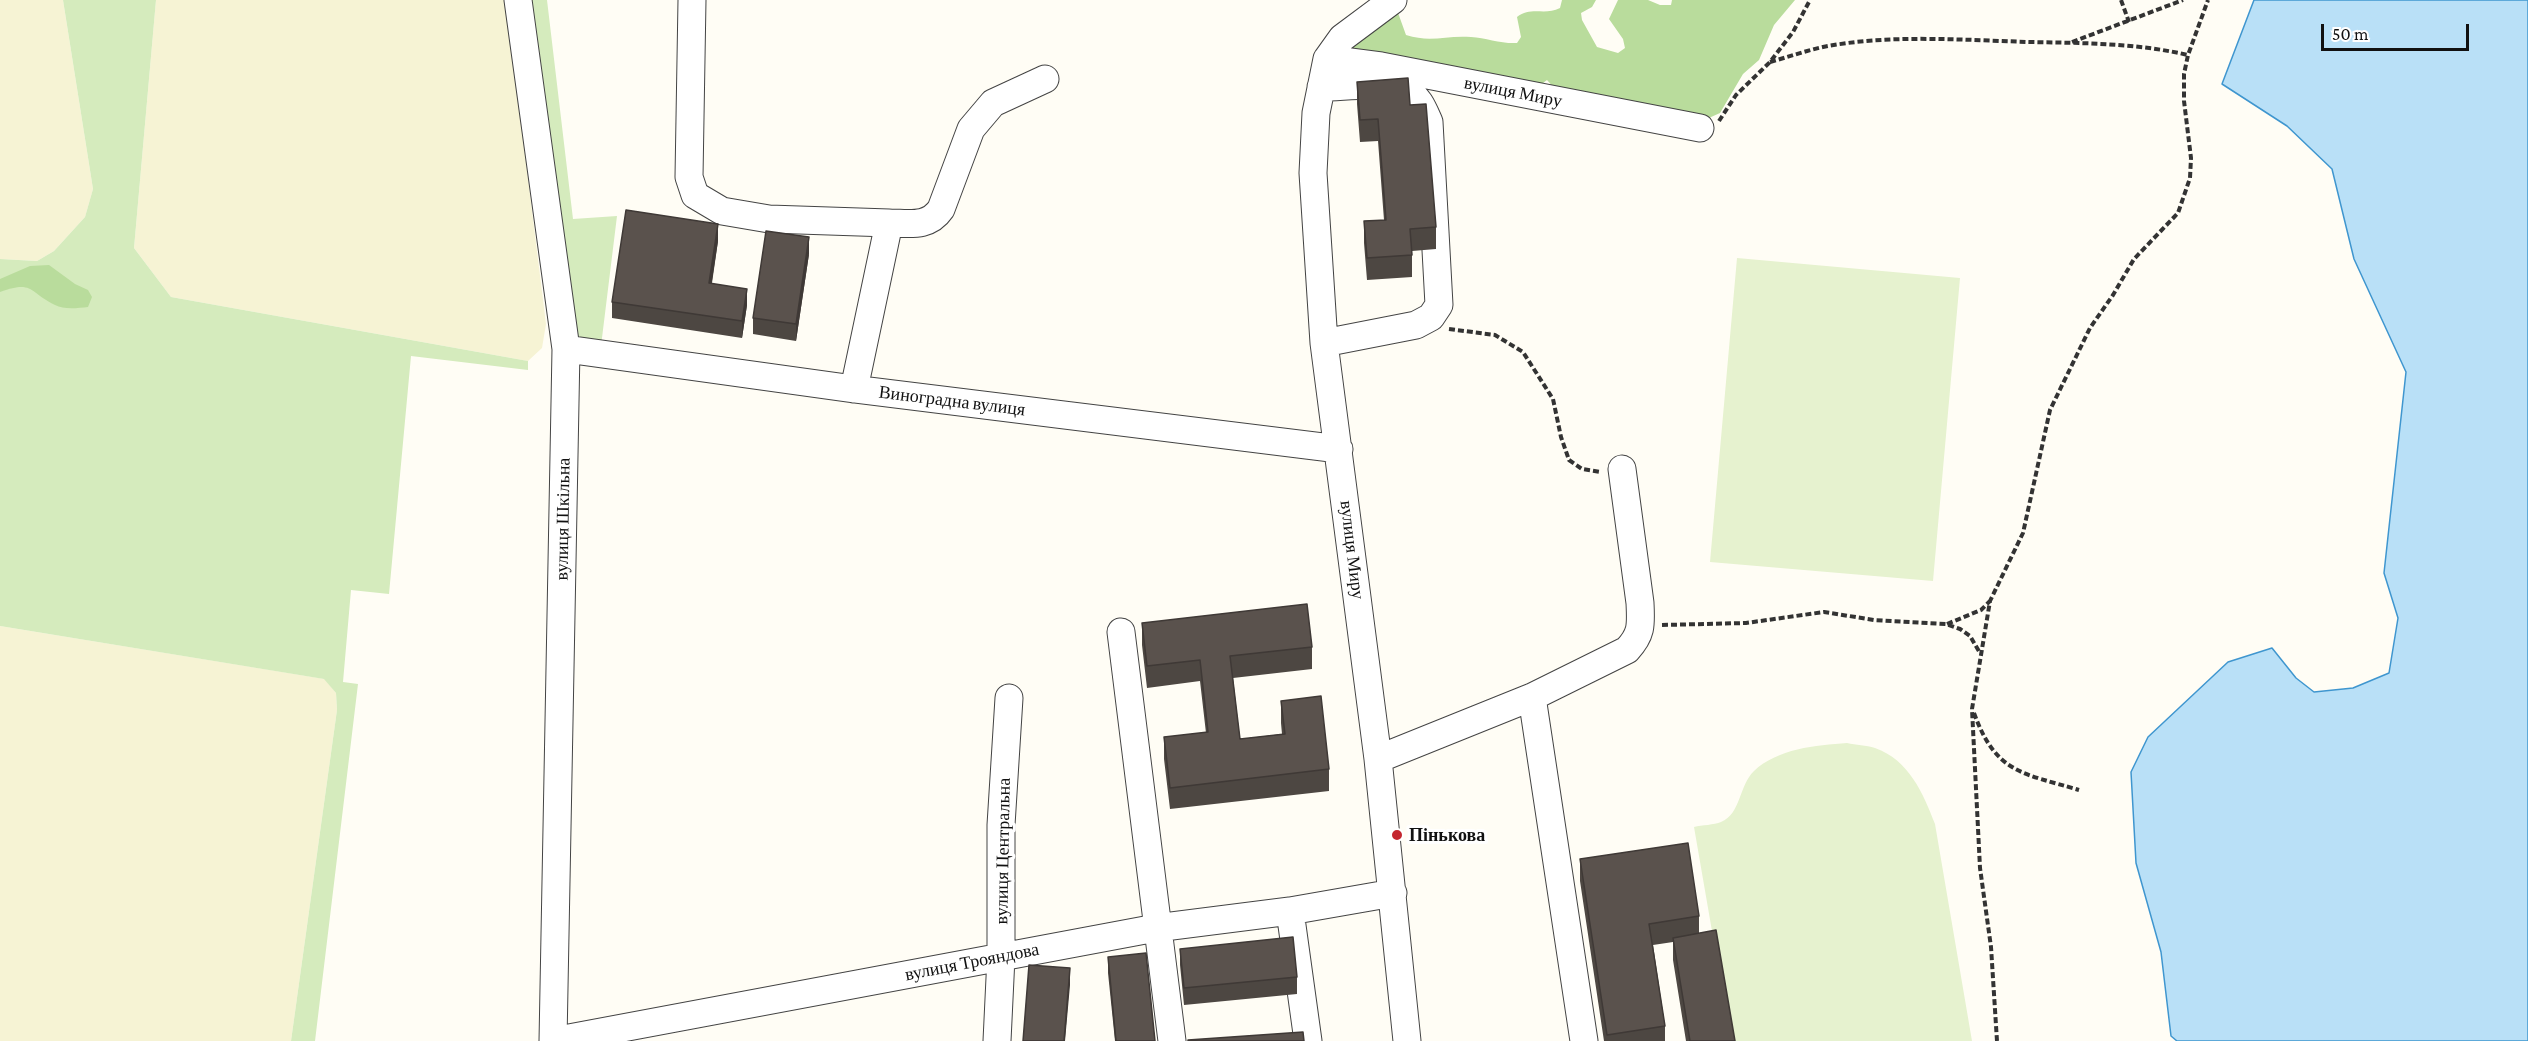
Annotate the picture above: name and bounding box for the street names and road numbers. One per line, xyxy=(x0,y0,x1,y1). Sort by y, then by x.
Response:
street label: вулиця Миру xyxy=(1462,72,1564,112)
street label: Виноградна вулиця xyxy=(878,381,1026,421)
street label: вулиця Шкільна xyxy=(551,457,575,581)
street label: вулиця Миру xyxy=(1335,499,1369,601)
street label: вулиця Центральна xyxy=(991,777,1015,925)
street label: вулиця Трояндова xyxy=(903,938,1041,986)

